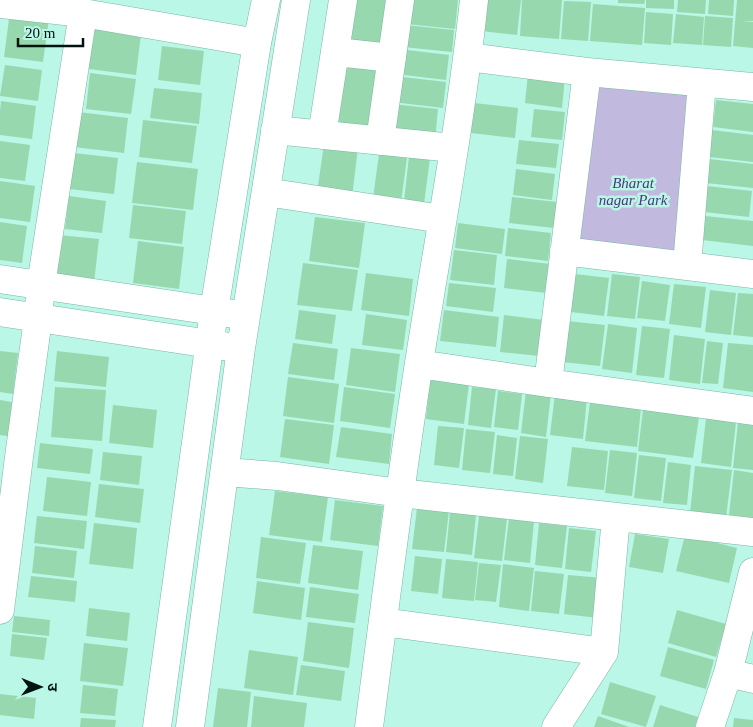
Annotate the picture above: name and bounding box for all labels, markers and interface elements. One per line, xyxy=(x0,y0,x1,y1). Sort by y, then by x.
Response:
scale bar xyxy=(18,15,82,47)
text: 20 m xyxy=(25,25,56,41)
park label: Bharat nagar Park xyxy=(599,175,668,208)
north arrow xyxy=(15,662,65,712)
text: उ xyxy=(45,683,60,692)

